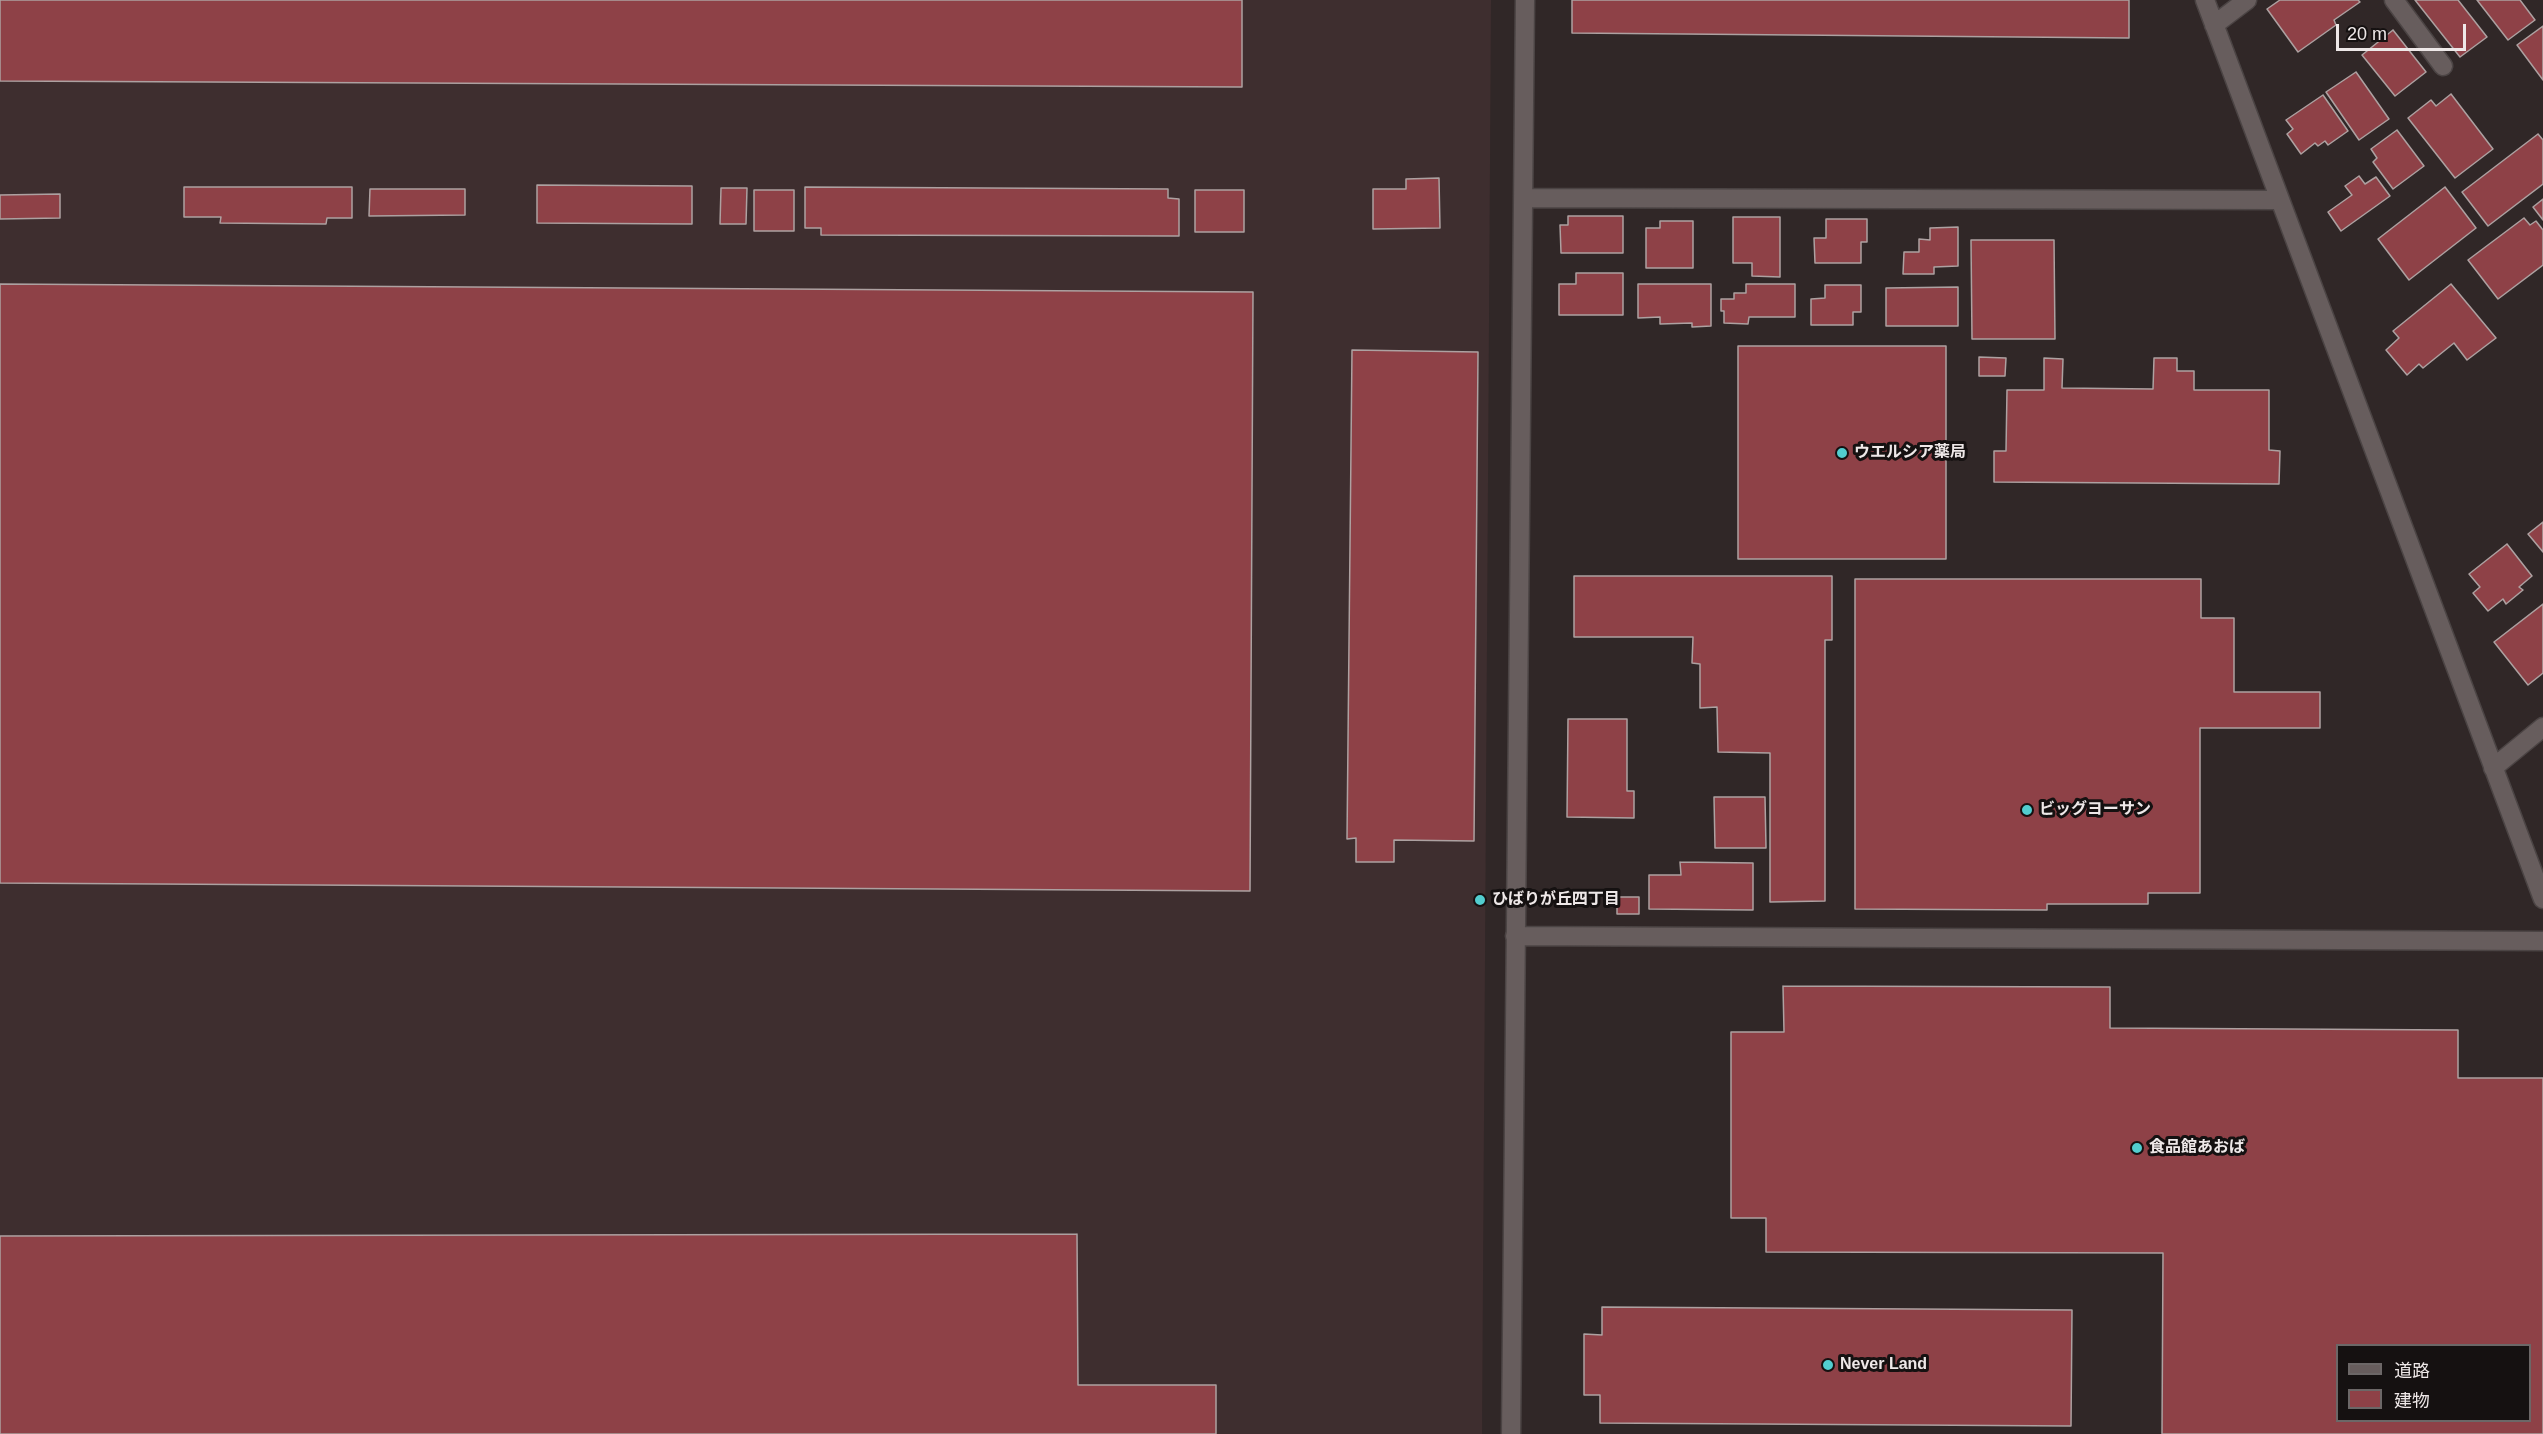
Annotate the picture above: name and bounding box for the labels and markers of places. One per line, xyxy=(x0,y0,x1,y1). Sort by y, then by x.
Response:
place label: ウエルシア薬局 xyxy=(1854,443,1966,463)
marker: ウエルシア薬局 xyxy=(1835,446,1849,460)
place label: ビッグヨーサン xyxy=(2039,800,2151,820)
marker: ビッグヨーサン xyxy=(2020,803,2034,817)
place label: ひばりが丘四丁目 xyxy=(1492,890,1620,910)
marker: ひばりが丘四丁目 xyxy=(1473,893,1487,907)
place label: 食品館あおば xyxy=(2149,1138,2245,1158)
marker: 食品館あおば xyxy=(2130,1141,2144,1155)
place label: Never Land xyxy=(1840,1355,1927,1375)
marker: Never Land xyxy=(1821,1358,1835,1372)

